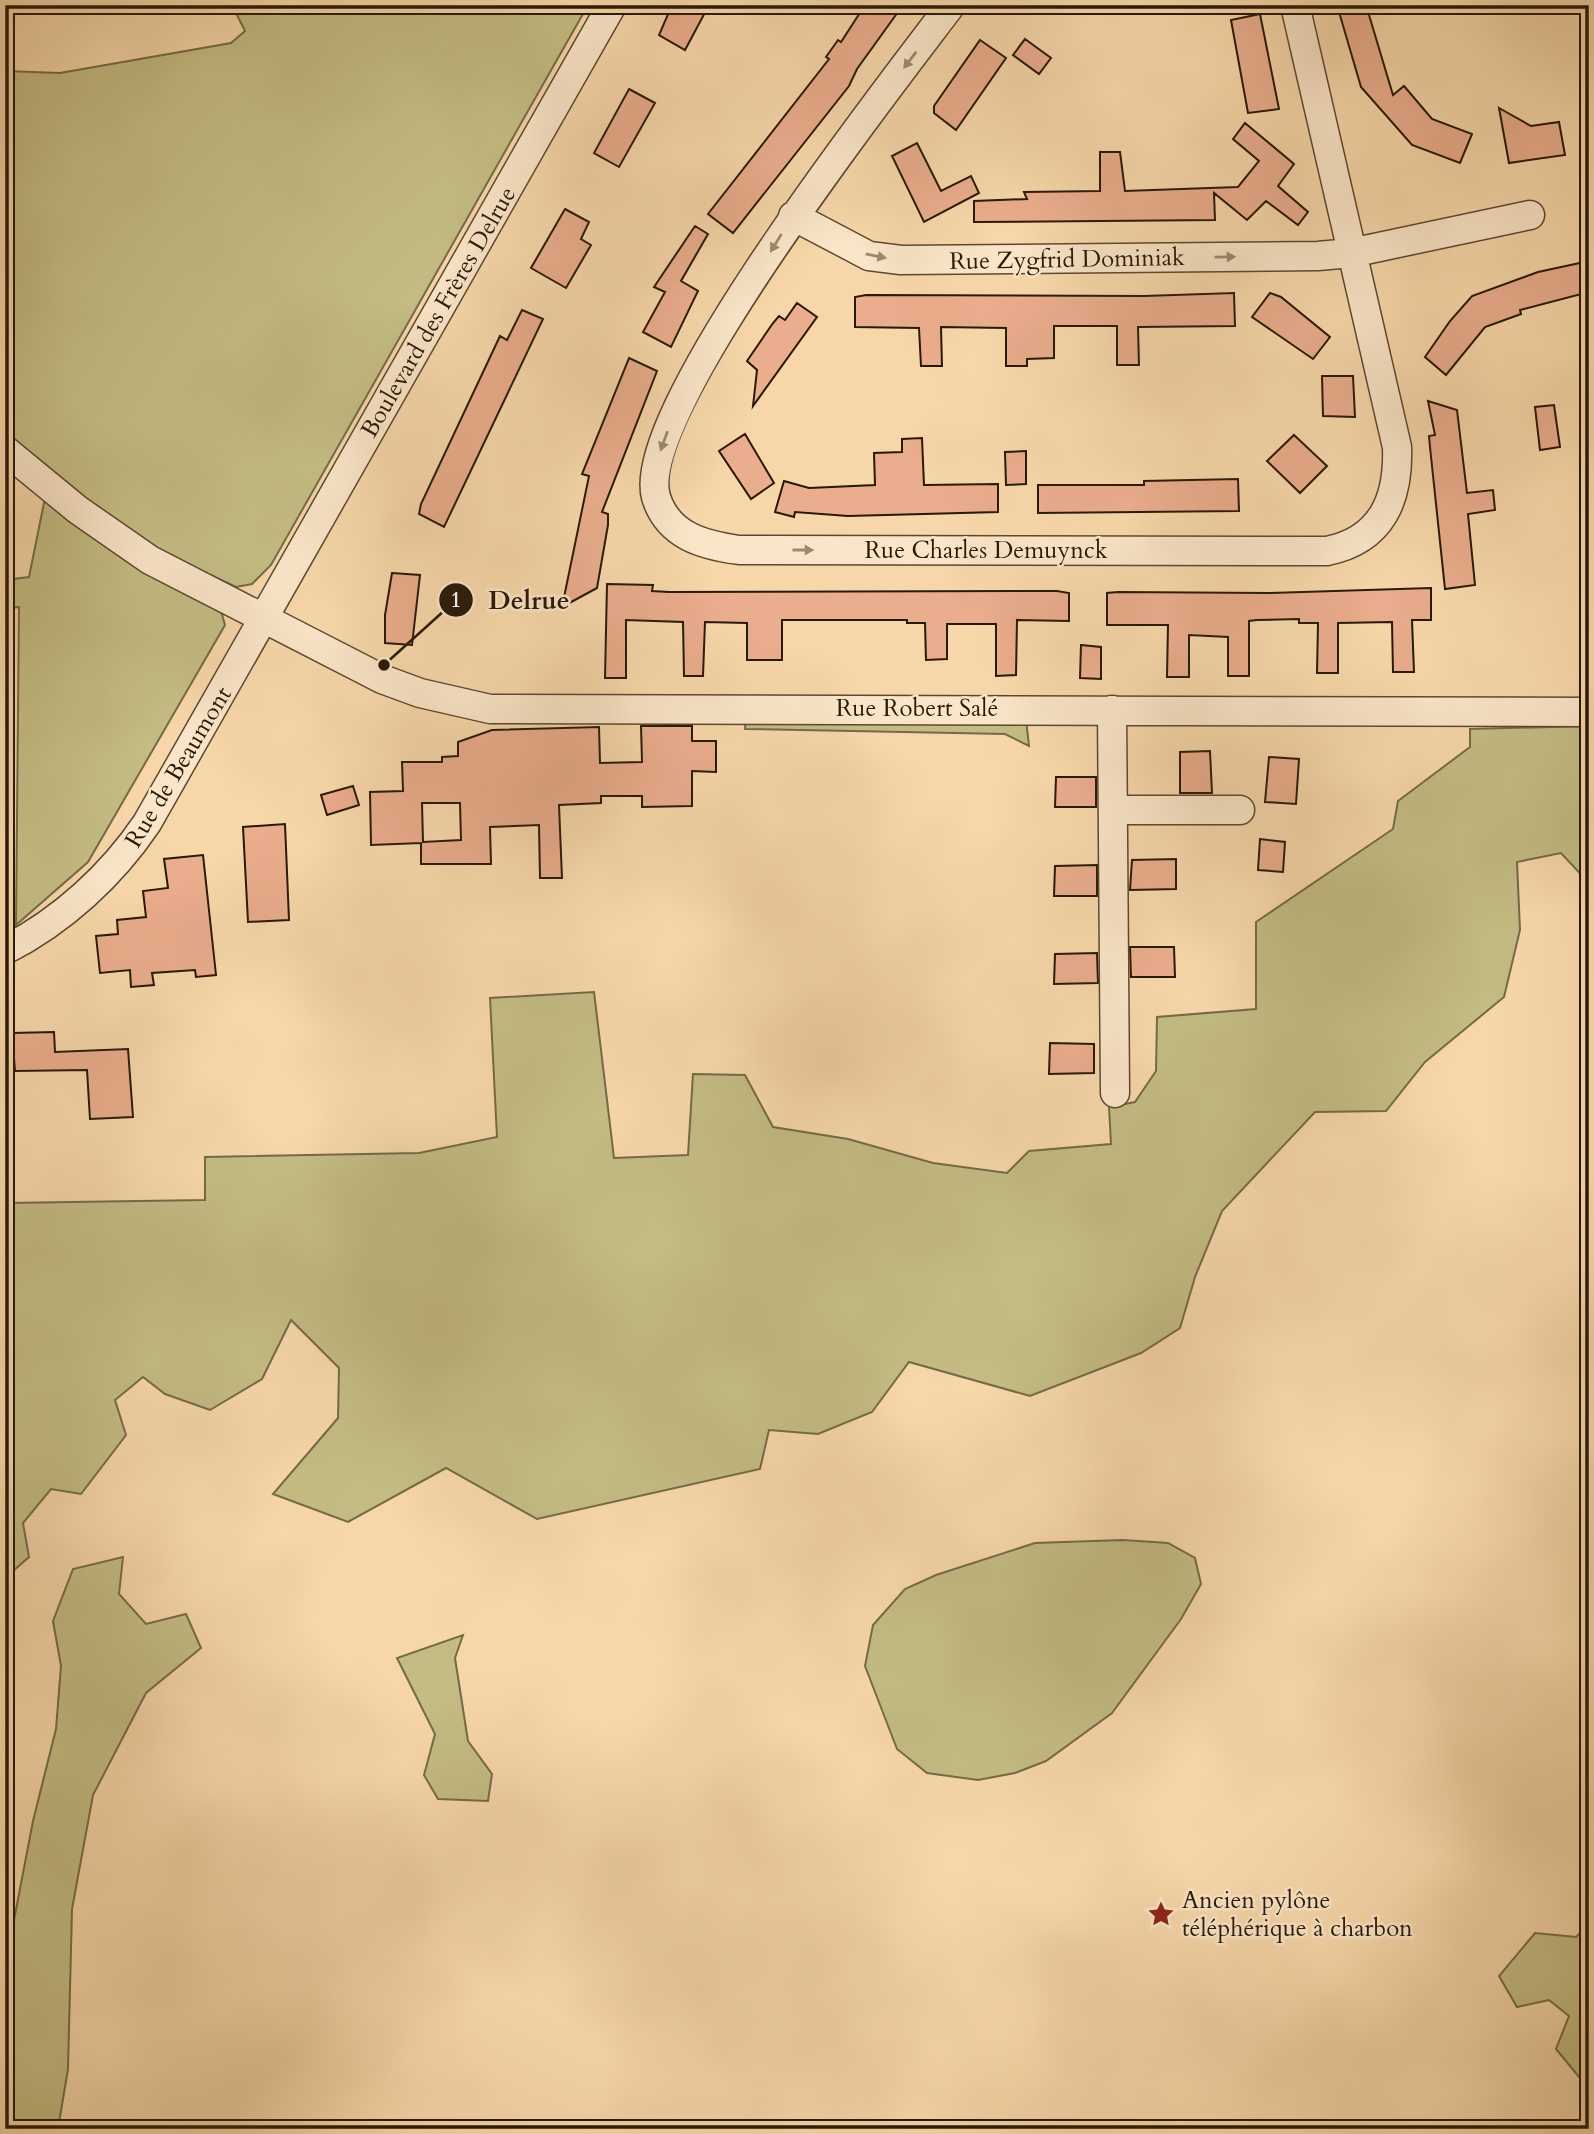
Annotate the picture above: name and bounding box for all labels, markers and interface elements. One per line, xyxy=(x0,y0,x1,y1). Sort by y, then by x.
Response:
one-way arrow xyxy=(904,51,918,69)
street label: Boulevard des Frères Delrue xyxy=(353,181,524,444)
one-way arrow xyxy=(769,234,782,253)
street label: Rue Zygfrid Dominiak xyxy=(949,241,1185,278)
one-way arrow xyxy=(865,250,887,261)
one-way arrow xyxy=(1215,251,1237,263)
one-way arrow xyxy=(658,430,669,451)
street label: Rue Charles Demuynck xyxy=(864,534,1108,567)
one-way arrow xyxy=(792,544,814,556)
callout: Delrue xyxy=(439,576,583,623)
text: Delrue xyxy=(488,583,570,618)
text: 1 xyxy=(451,586,461,615)
street label: Rue de Beaumont xyxy=(117,680,240,854)
street label: Rue Robert Salé xyxy=(836,692,998,725)
place label: Ancien pylône téléphérique à charbon xyxy=(1182,1884,1413,1945)
place icon: Ancien pylône téléphérique à charbon xyxy=(1146,1899,1176,1929)

